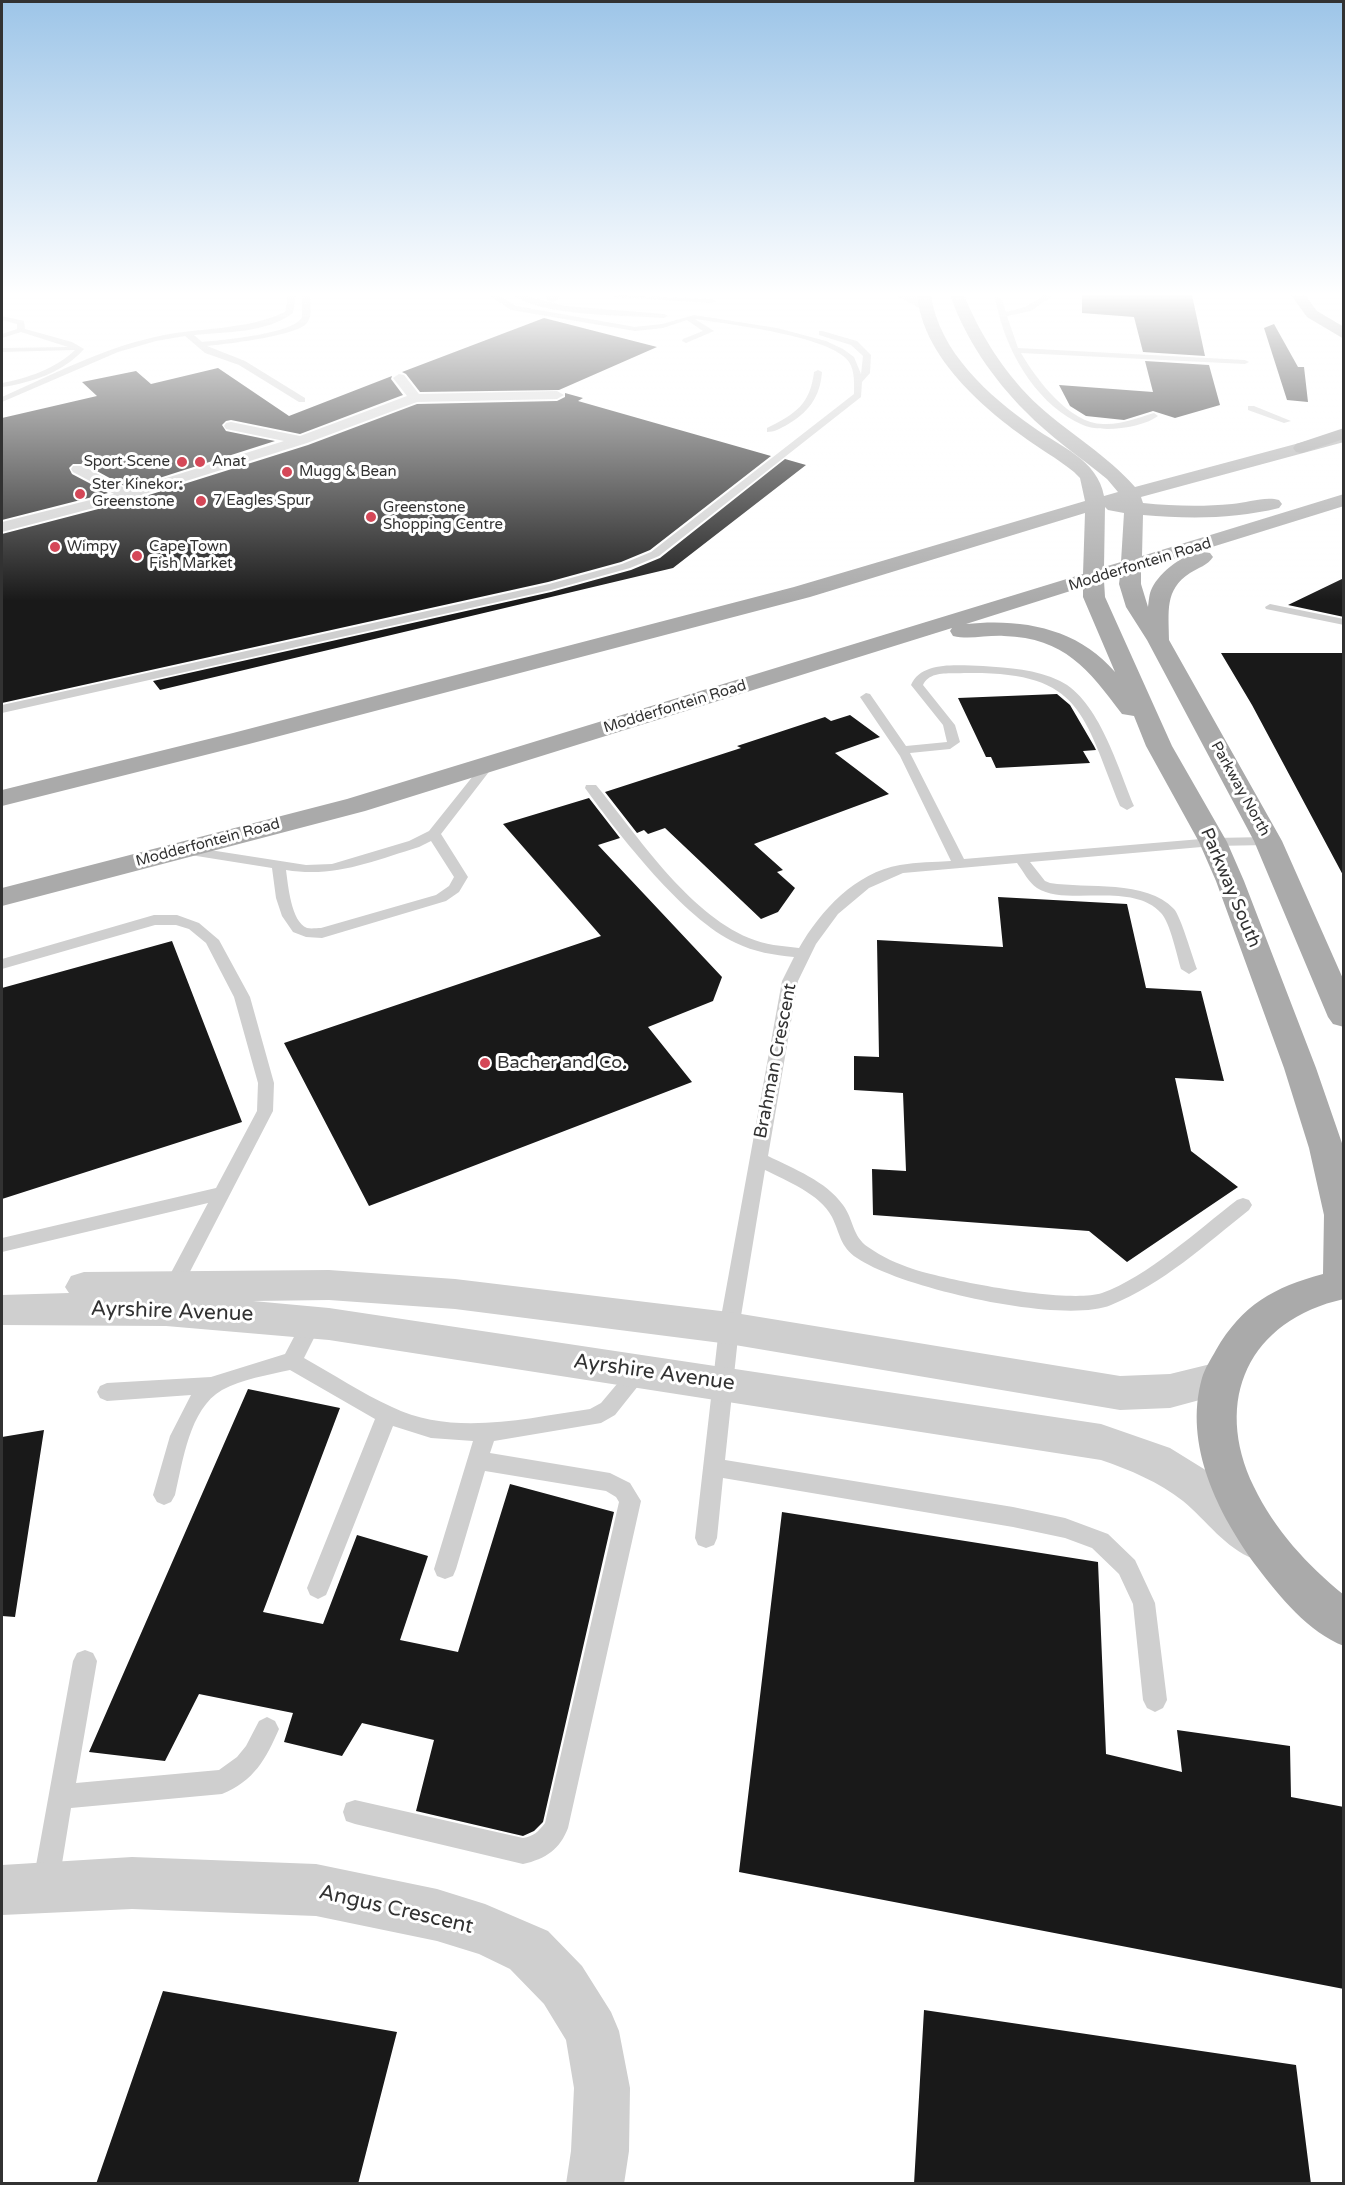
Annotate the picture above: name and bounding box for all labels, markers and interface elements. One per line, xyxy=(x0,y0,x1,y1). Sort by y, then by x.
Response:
place label: Sport Scene xyxy=(84,453,170,471)
place label: Anat xyxy=(212,453,246,471)
marker: Sport Scene xyxy=(175,455,189,469)
marker: Anat xyxy=(193,455,207,469)
place label: Mugg & Bean xyxy=(299,463,397,481)
marker: Mugg & Bean xyxy=(280,465,294,479)
place label: Ster Kinekor: Greenstone xyxy=(92,476,183,511)
marker: Ster Kinekor: Greenstone xyxy=(73,487,87,501)
place label: 7 Eagles Spur xyxy=(213,492,310,510)
marker: 7 Eagles Spur xyxy=(194,494,208,508)
place label: Greenstone Shopping Centre xyxy=(383,499,503,534)
marker: Greenstone Shopping Centre xyxy=(364,510,378,524)
street label: Modderfontein Road xyxy=(1066,535,1214,595)
place label: Wimpy xyxy=(67,538,117,556)
place label: Cape Town Fish Market xyxy=(149,538,233,573)
marker: Wimpy xyxy=(48,540,62,554)
marker: Cape Town Fish Market xyxy=(130,549,144,563)
street label: Modderfontein Road xyxy=(601,677,749,737)
street label: Parkway North xyxy=(1207,738,1273,840)
street label: Modderfontein Road xyxy=(134,815,282,871)
street label: Parkway South xyxy=(1195,825,1265,951)
street label: Brahman Crescent xyxy=(750,982,802,1140)
place label: Bacher and Co. xyxy=(497,1052,627,1074)
marker: Bacher and Co. xyxy=(478,1056,492,1070)
street label: Ayrshire Avenue xyxy=(90,1297,254,1327)
street label: Ayrshire Avenue xyxy=(572,1349,736,1397)
street label: Angus Crescent xyxy=(316,1880,476,1940)

